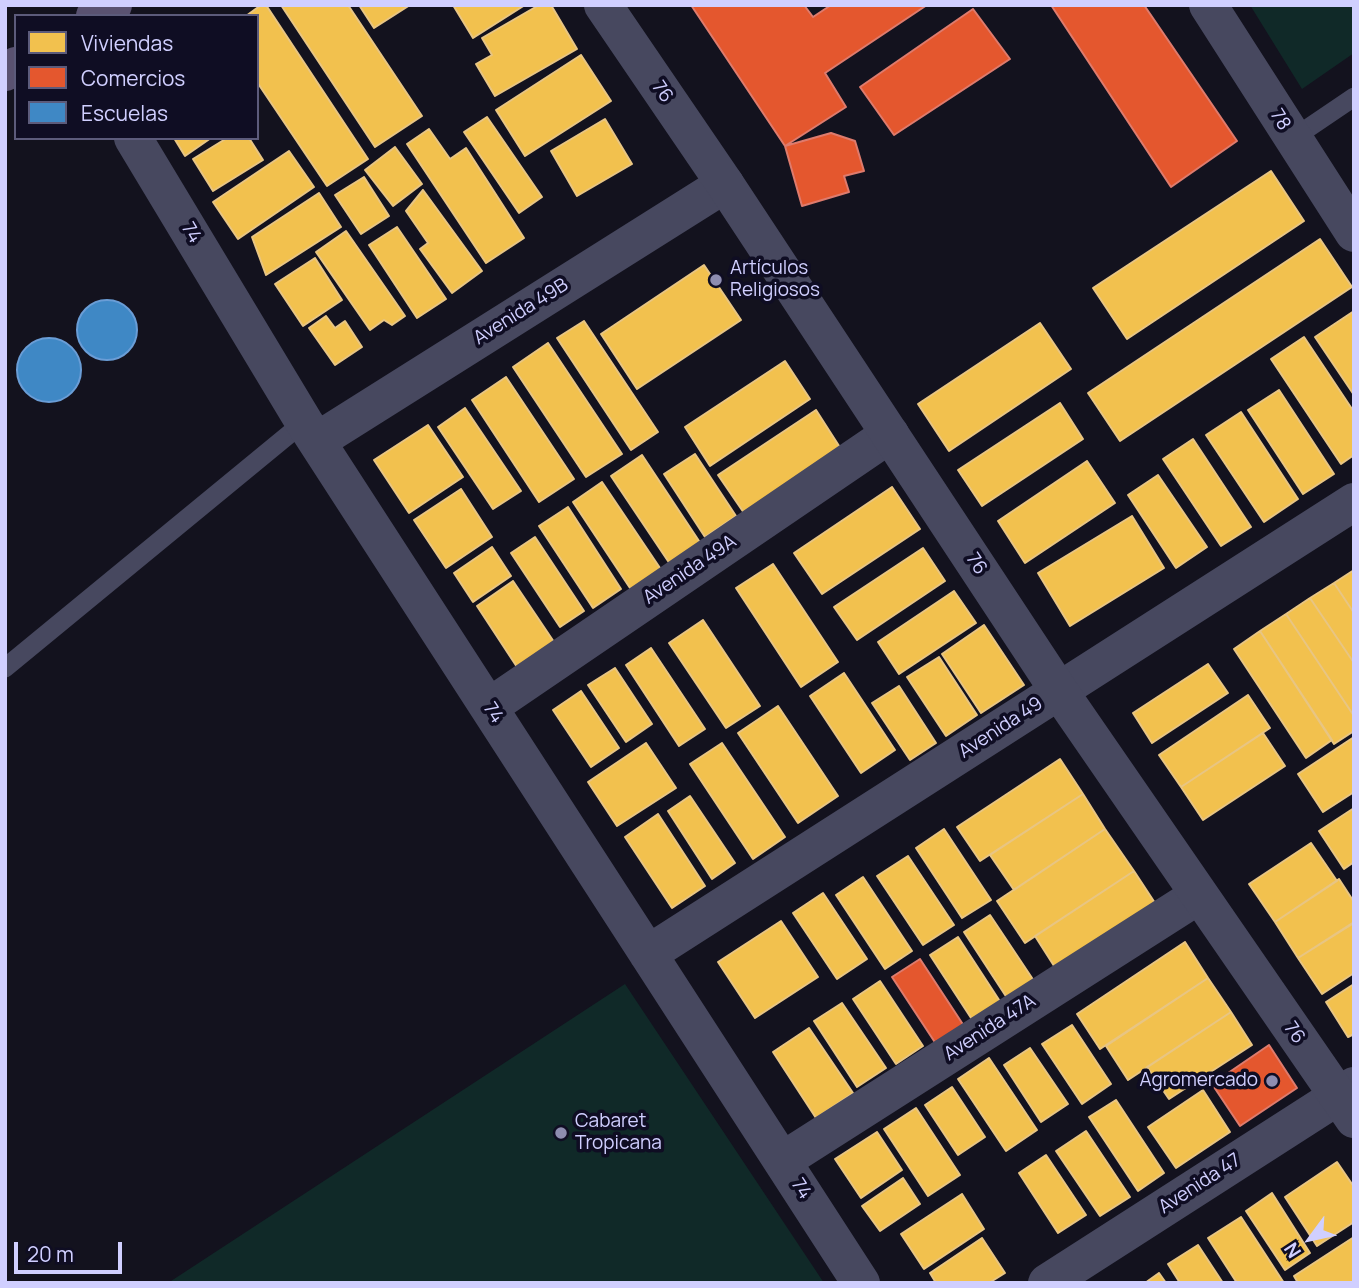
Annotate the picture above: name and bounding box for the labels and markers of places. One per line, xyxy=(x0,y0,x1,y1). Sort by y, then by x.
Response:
place label: Artículos Religiosos xyxy=(730,258,820,302)
marker: Artículos Religiosos xyxy=(708,272,724,288)
place label: Agromercado xyxy=(1140,1070,1258,1092)
marker: Agromercado xyxy=(1264,1073,1280,1089)
place label: Cabaret Tropicana xyxy=(575,1111,662,1155)
marker: Cabaret Tropicana xyxy=(553,1125,569,1141)

